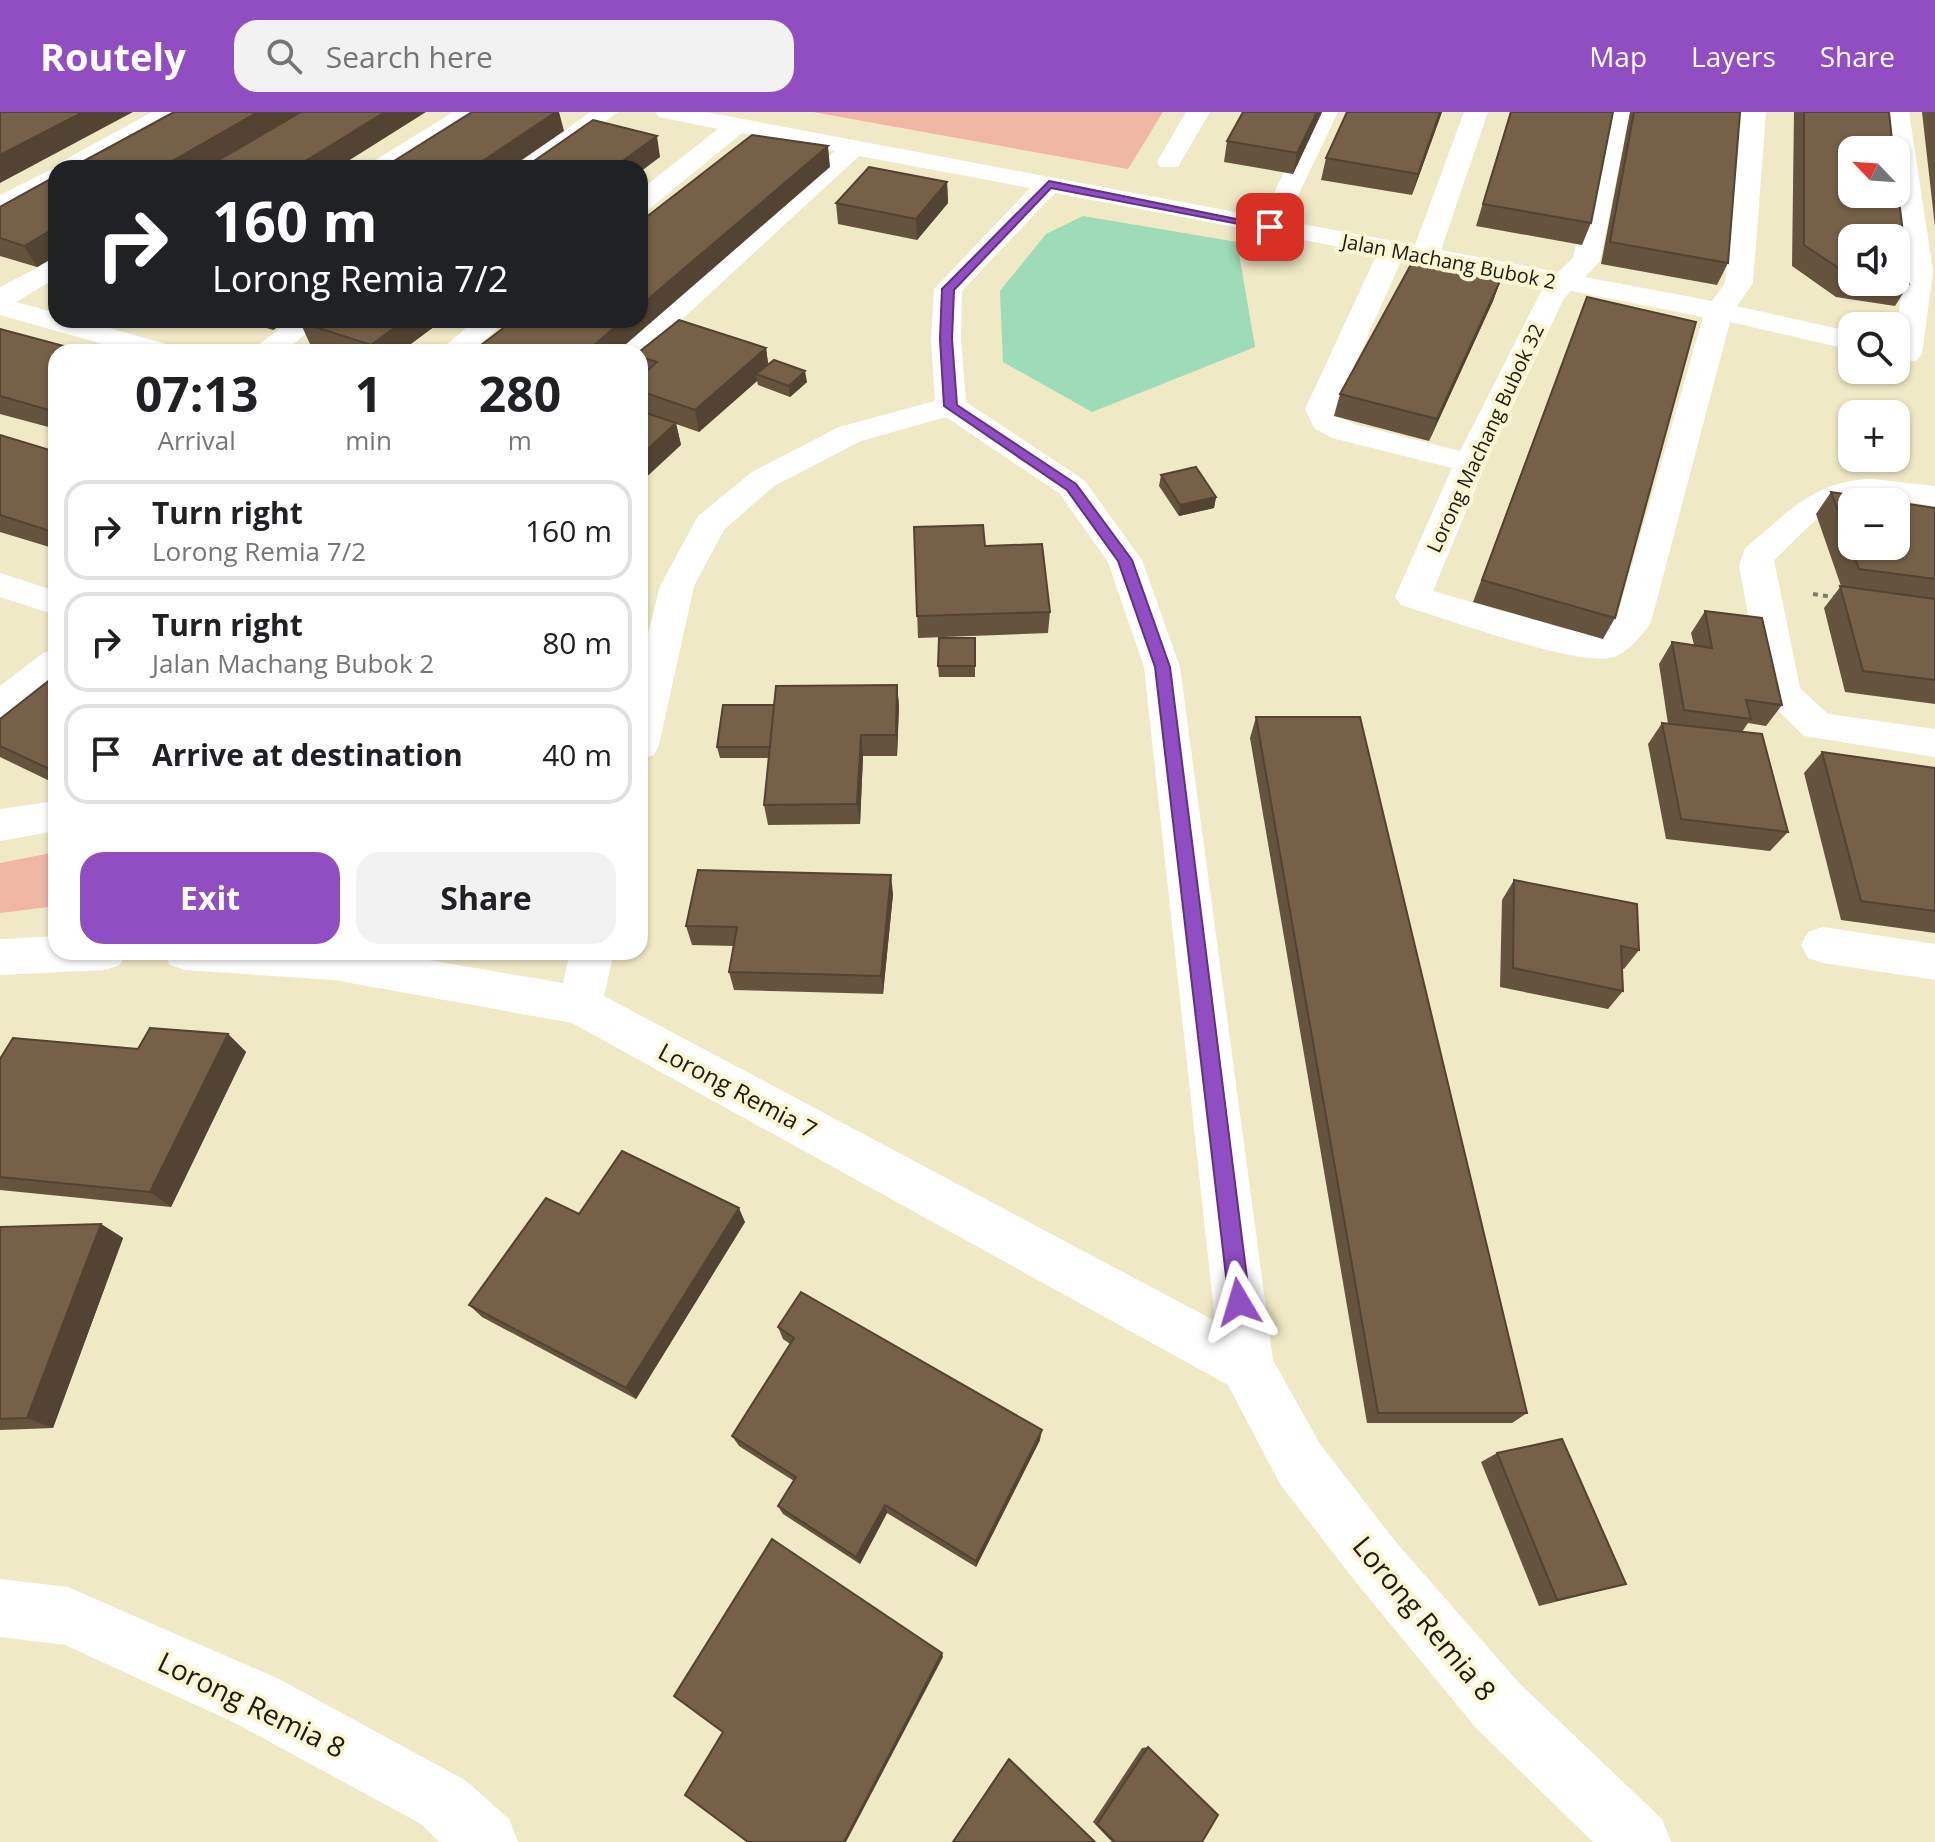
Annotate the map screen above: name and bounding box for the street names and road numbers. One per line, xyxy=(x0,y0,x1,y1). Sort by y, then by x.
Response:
street label: Jalan Machang Bubok 2 xyxy=(1338,227,1558,295)
street label: Lorong Machang Bubok 32 xyxy=(1420,319,1550,557)
street label: Lorong Remia 7 xyxy=(653,1034,823,1146)
street label: Lorong Remia 8 xyxy=(1345,1528,1505,1708)
street label: Lorong Remia 8 xyxy=(152,1642,352,1766)

